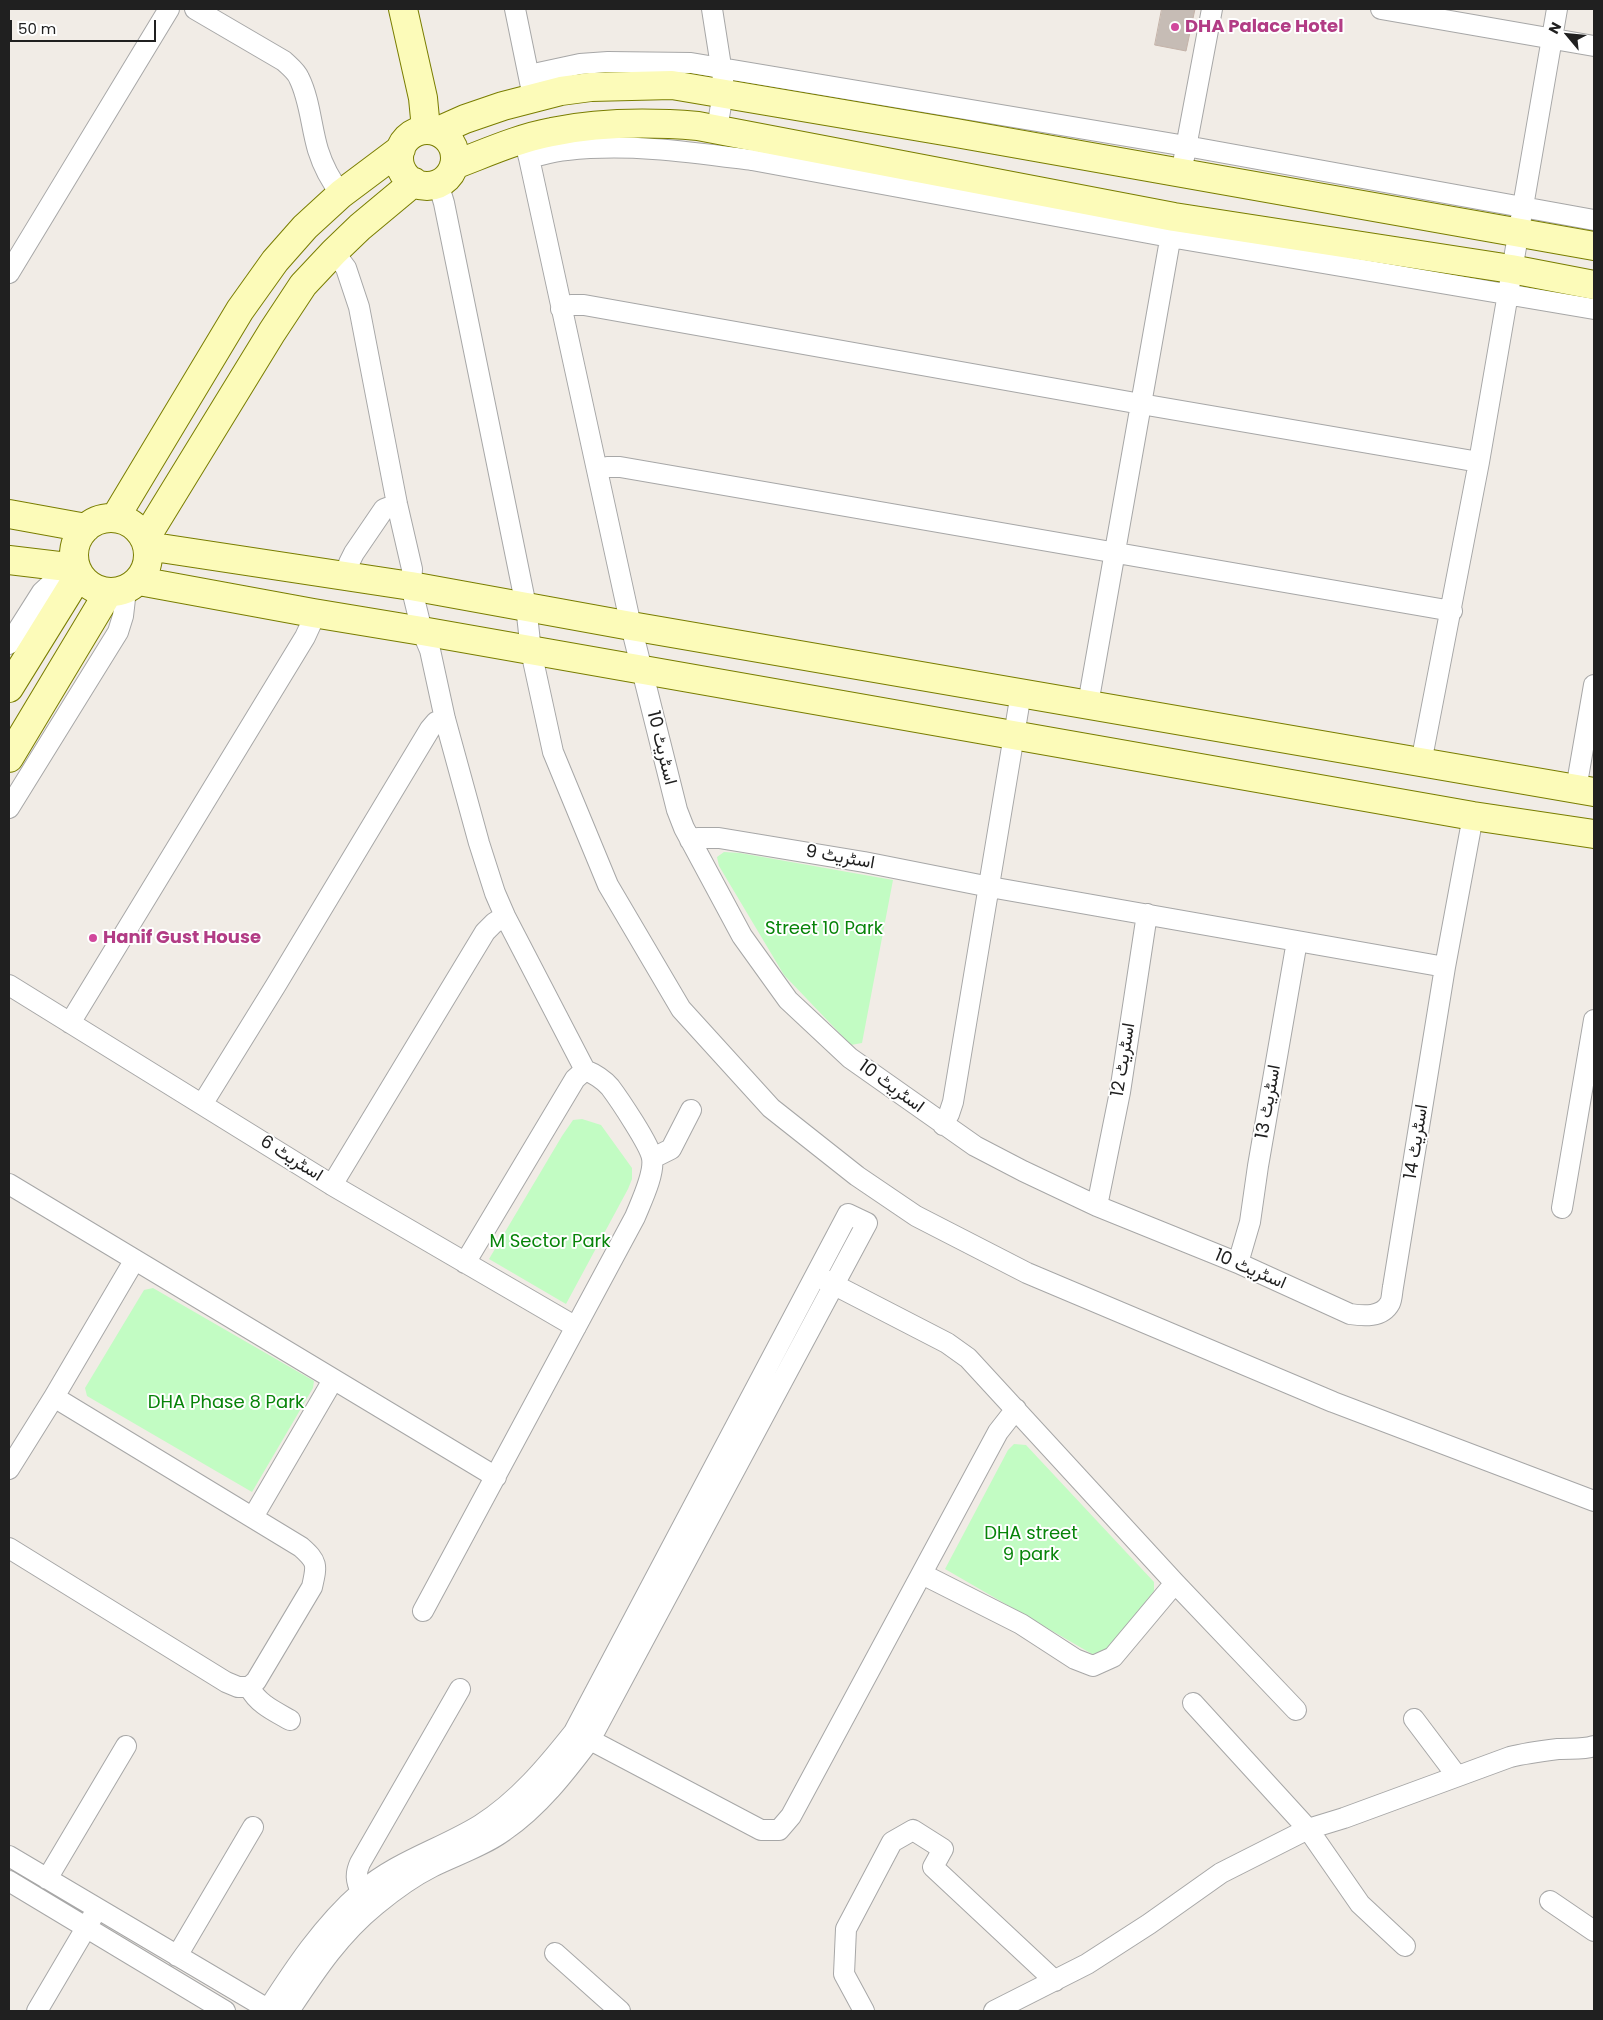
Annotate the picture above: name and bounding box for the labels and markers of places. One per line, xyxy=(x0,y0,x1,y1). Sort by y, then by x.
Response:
place label: DHA Palace Hotel xyxy=(1185,16,1343,38)
marker: DHA Palace Hotel xyxy=(1169,21,1181,33)
place label: Hanif Gust House xyxy=(103,927,261,949)
marker: Hanif Gust House xyxy=(87,932,99,944)

